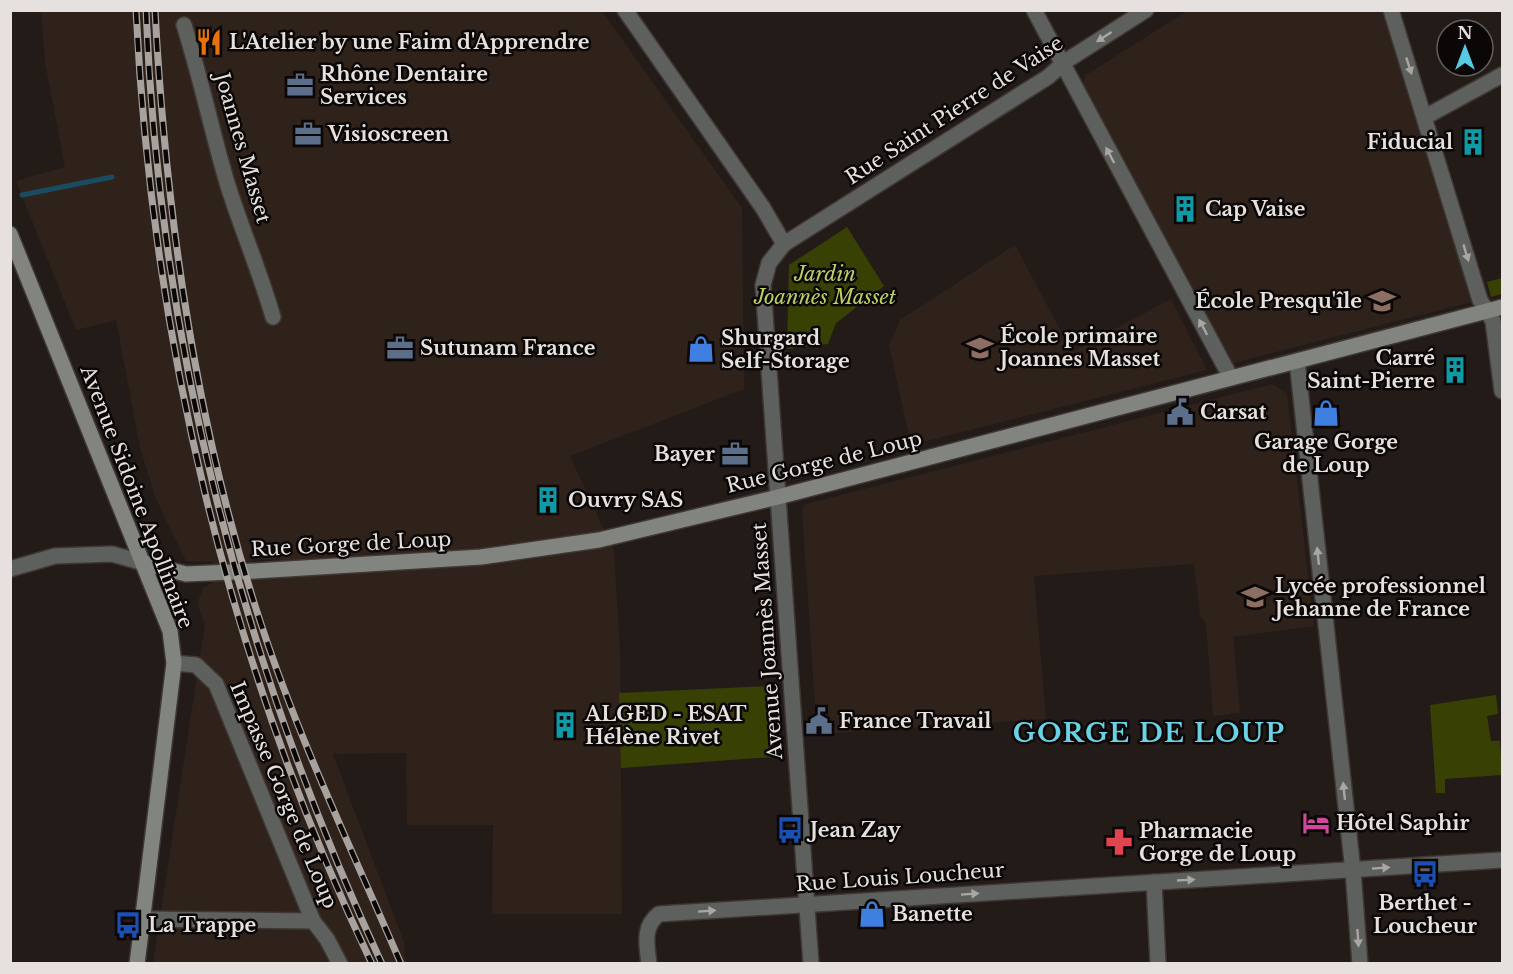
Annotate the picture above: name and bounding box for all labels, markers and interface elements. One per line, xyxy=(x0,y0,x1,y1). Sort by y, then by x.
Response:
north arrow xyxy=(1435,18,1495,78)
text: N xyxy=(1457,23,1473,43)
restaurant icon: L'Atelier by une Faim d'Apprendre xyxy=(194,27,224,57)
place label: L'Atelier by une Faim d'Apprendre xyxy=(229,30,589,54)
street label: Rue Saint Pierre de Vaise xyxy=(841,31,1067,189)
one-way arrow xyxy=(1096,32,1112,43)
one-way arrow xyxy=(1405,57,1414,75)
place label: Rhône Dentaire Services xyxy=(320,62,488,109)
street label: Joannes Masset xyxy=(209,67,276,226)
office icon: Rhône Dentaire Services xyxy=(285,70,315,100)
office icon: Visioscreen xyxy=(293,119,323,149)
place label: Visioscreen xyxy=(327,122,450,146)
building icon: Fiducial xyxy=(1458,127,1488,157)
place label: Fiducial xyxy=(1367,130,1453,154)
one-way arrow xyxy=(1105,146,1115,163)
building icon: Cap Vaise xyxy=(1170,194,1200,224)
place label: Cap Vaise xyxy=(1205,197,1305,221)
one-way arrow xyxy=(1462,244,1471,262)
park label: Jardin Joannès Masset xyxy=(753,262,897,309)
school or university icon: École Presqu'île xyxy=(1367,286,1397,316)
place label: École Presqu'île xyxy=(1195,288,1362,313)
one-way arrow xyxy=(1198,318,1208,335)
place label: École primaire Joannes Masset xyxy=(996,323,1161,371)
place label: Shurgard Self-Storage xyxy=(721,326,850,373)
office icon: Sutunam France xyxy=(385,333,415,363)
school or university icon: École primaire Joannes Masset xyxy=(965,333,995,363)
shop icon: Shurgard Self-Storage xyxy=(686,334,716,364)
place label: Sutunam France xyxy=(420,336,595,360)
place label: Carré Saint-Pierre xyxy=(1307,346,1435,393)
building icon: Carré Saint-Pierre xyxy=(1440,355,1470,385)
street label: Avenue Sidoine Apollinaire xyxy=(75,361,198,632)
public building icon: Carsat xyxy=(1165,397,1195,427)
shop icon: Garage Gorge de Loup xyxy=(1311,398,1341,428)
place label: Carsat xyxy=(1200,400,1267,424)
street label: Rue Gorge de Loup xyxy=(724,426,924,498)
place label: Garage Gorge de Loup xyxy=(1254,430,1398,477)
office icon: Bayer xyxy=(720,439,750,469)
place label: Bayer xyxy=(654,442,715,466)
building icon: Ouvry SAS xyxy=(533,485,563,515)
place label: Ouvry SAS xyxy=(568,488,683,512)
street label: Avenue Joannès Masset xyxy=(747,521,787,761)
street label: Rue Gorge de Loup xyxy=(250,527,452,561)
one-way arrow xyxy=(1313,546,1323,565)
place label: Lycée professionnel Jehanne de France xyxy=(1271,574,1486,621)
school or university icon: Lycée professionnel Jehanne de France xyxy=(1240,582,1270,612)
street label: Impasse Gorge de Loup xyxy=(225,678,343,912)
place label: ALGED - ESAT Hélène Rivet xyxy=(584,702,747,749)
public building icon: France Travail xyxy=(804,706,834,736)
place label: France Travail xyxy=(839,709,991,733)
building icon: ALGED - ESAT Hélène Rivet xyxy=(550,710,580,740)
district label: GORGE DE LOUP xyxy=(1013,717,1285,749)
one-way arrow xyxy=(1340,782,1349,801)
hotel icon: Hôtel Saphir xyxy=(1301,808,1331,838)
place label: Hôtel Saphir xyxy=(1336,811,1470,835)
bus stop icon: Jean Zay xyxy=(775,815,805,845)
place label: Jean Zay xyxy=(806,818,902,842)
place label: Pharmacie Gorge de Loup xyxy=(1139,819,1296,866)
pharmacy icon: Pharmacie Gorge de Loup xyxy=(1104,827,1134,857)
street label: Rue Louis Loucheur xyxy=(795,858,1006,896)
bus stop icon: Berthet - Loucheur xyxy=(1410,859,1440,889)
one-way arrow xyxy=(1371,864,1390,873)
one-way arrow xyxy=(1177,875,1196,885)
one-way arrow xyxy=(961,889,980,898)
place label: Berthet - Loucheur xyxy=(1373,891,1477,938)
shop icon: Banette xyxy=(857,899,887,929)
place label: Banette xyxy=(892,902,973,926)
one-way arrow xyxy=(698,906,717,916)
bus stop icon: La Trappe xyxy=(113,910,143,940)
place label: La Trappe xyxy=(148,913,256,937)
one-way arrow xyxy=(1353,928,1363,947)

